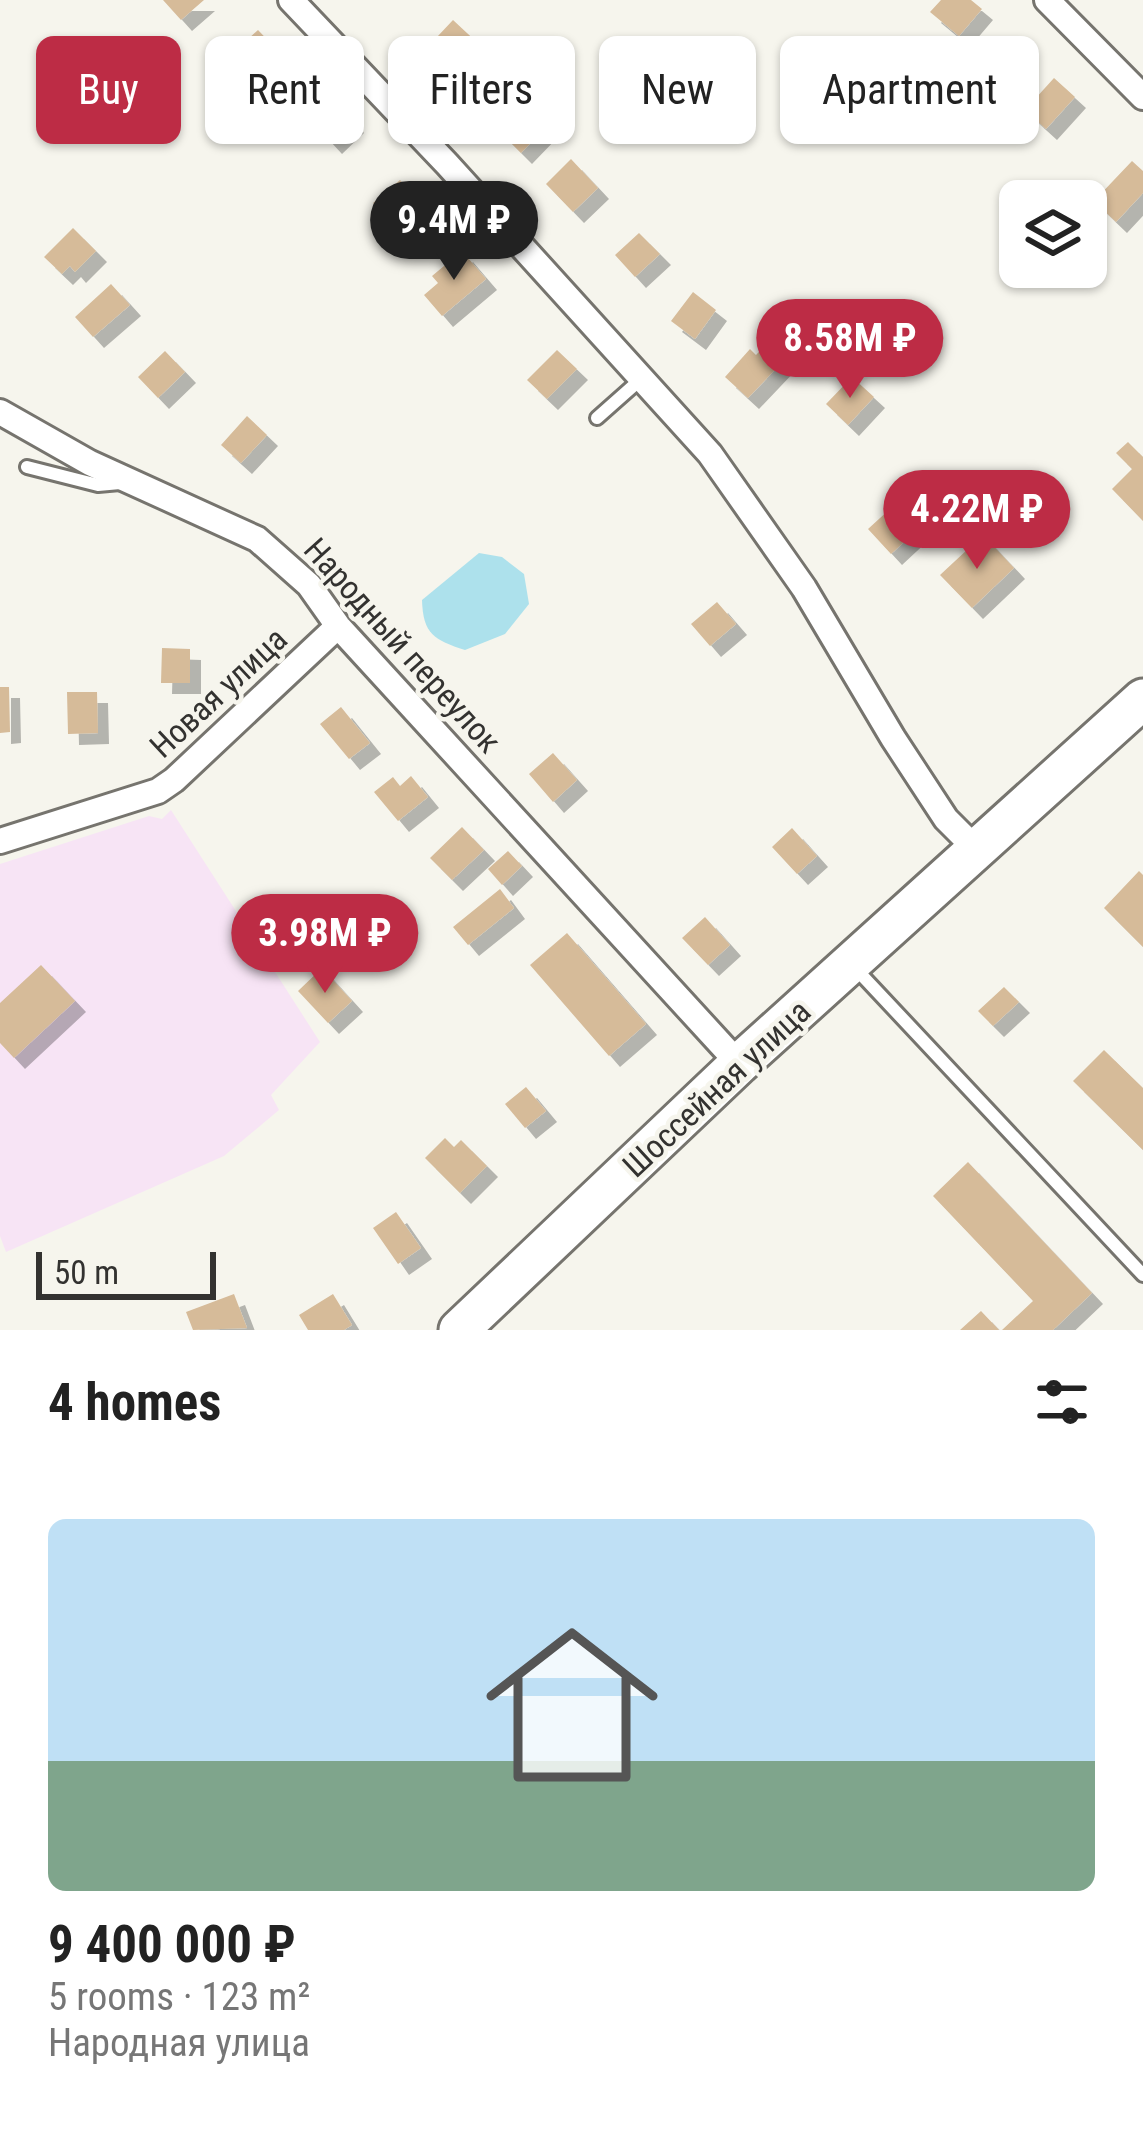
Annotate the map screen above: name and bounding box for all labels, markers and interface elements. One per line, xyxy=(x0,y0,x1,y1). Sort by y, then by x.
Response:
chip: Buy xyxy=(36,36,181,144)
chip: Rent xyxy=(205,36,364,144)
chip: Filters xyxy=(388,36,575,144)
chip: New xyxy=(599,36,756,144)
chip: Apartment xyxy=(780,36,1039,144)
map controls xyxy=(999,180,1107,288)
button: layers xyxy=(999,180,1107,288)
pin: 9.4M ₽ xyxy=(356,181,552,283)
text: 9.4M ₽ xyxy=(397,197,511,243)
pin: 8.58M ₽ xyxy=(739,299,961,401)
text: 8.58M ₽ xyxy=(783,315,917,361)
pin: 4.22M ₽ xyxy=(866,470,1088,572)
text: 4.22M ₽ xyxy=(910,486,1044,532)
street label: Народный переулок xyxy=(296,530,509,761)
street label: Новая улица xyxy=(142,619,295,766)
pin: 3.98M ₽ xyxy=(214,894,436,996)
text: 3.98M ₽ xyxy=(258,910,392,956)
street label: Шоссейная улица xyxy=(614,992,818,1185)
scale bar xyxy=(36,1246,216,1299)
text: 50 m xyxy=(54,1253,119,1292)
icon: filters xyxy=(1029,1369,1095,1435)
text: 4 homes xyxy=(48,1373,221,1432)
icon: home xyxy=(464,1597,680,1813)
text: 9 400 000 ₽ xyxy=(48,1915,296,1974)
text: 5 rooms · 123 m² xyxy=(48,1974,310,2020)
text: Народная улица xyxy=(48,2020,310,2066)

